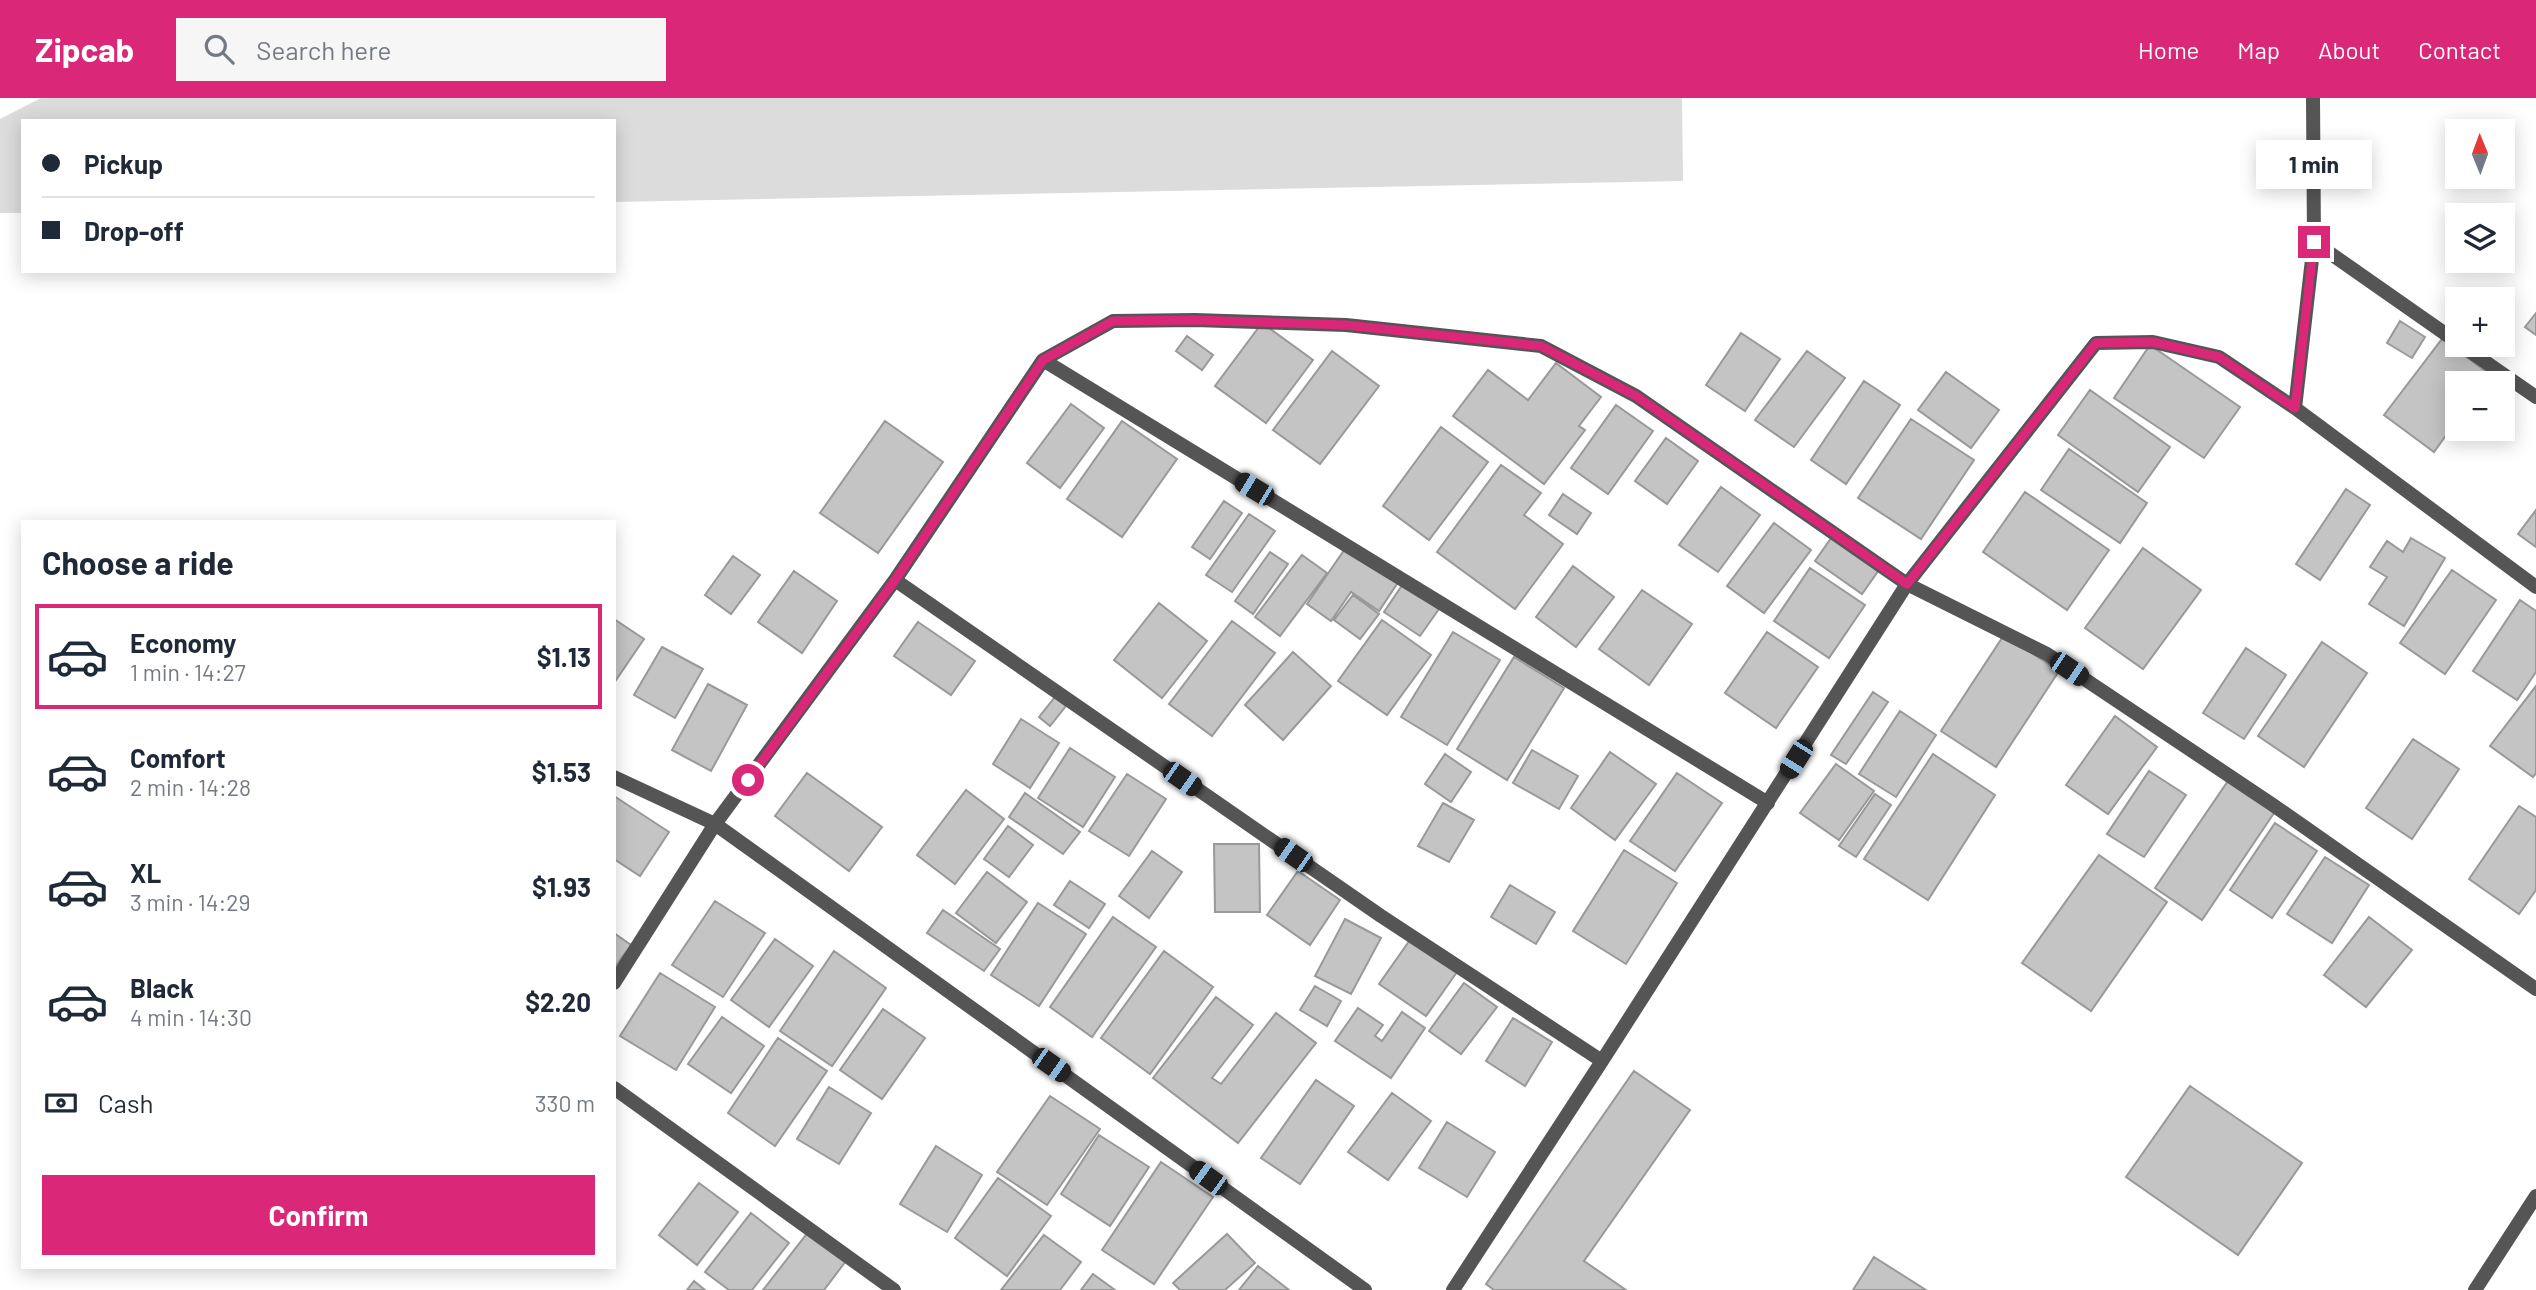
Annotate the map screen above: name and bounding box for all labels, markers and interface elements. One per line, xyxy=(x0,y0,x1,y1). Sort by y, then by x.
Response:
search box xyxy=(176,18,666,81)
text: Zipcab xyxy=(35,29,134,69)
icon: search xyxy=(200,30,238,68)
text: Search here xyxy=(256,34,391,65)
text: Home xyxy=(2138,35,2199,64)
text: Map xyxy=(2237,35,2280,64)
text: About xyxy=(2318,35,2380,64)
text: Contact xyxy=(2418,35,2501,64)
north arrow xyxy=(2445,119,2515,189)
map controls xyxy=(2445,119,2515,441)
callout: 1 min xyxy=(2256,141,2372,190)
text: Pickup xyxy=(84,148,163,179)
text: 1 min xyxy=(2289,150,2339,178)
button: layers xyxy=(2445,203,2515,273)
text: Drop-off xyxy=(84,215,184,246)
route end xyxy=(2298,226,2330,258)
button: + xyxy=(2445,287,2515,357)
button: − xyxy=(2445,371,2515,441)
car xyxy=(1231,469,1278,509)
text: Choose a ride xyxy=(42,543,234,581)
icon: car xyxy=(46,625,109,688)
text: Economy xyxy=(130,627,236,658)
text: $1.13 xyxy=(537,641,591,672)
car xyxy=(2046,649,2093,689)
text: 1 min · 14:27 xyxy=(130,658,246,686)
car xyxy=(1776,736,1817,782)
icon: car xyxy=(46,740,109,803)
text: Comfort xyxy=(130,742,226,773)
text: $1.53 xyxy=(532,756,591,787)
car xyxy=(1159,758,1206,800)
route start xyxy=(732,764,764,796)
text: 2 min · 14:28 xyxy=(130,773,251,801)
car xyxy=(1270,834,1317,876)
icon: car xyxy=(46,855,109,918)
text: XL xyxy=(130,857,161,888)
text: $1.93 xyxy=(532,871,591,902)
text: 3 min · 14:29 xyxy=(130,888,251,916)
icon: car xyxy=(46,970,109,1033)
text: Black xyxy=(130,972,194,1003)
text: $2.20 xyxy=(525,986,591,1017)
text: 4 min · 14:30 xyxy=(130,1003,252,1031)
car xyxy=(1028,1044,1075,1086)
icon: cash xyxy=(42,1084,80,1122)
text: Cash xyxy=(98,1087,153,1118)
text: 330 m xyxy=(535,1089,595,1117)
car xyxy=(1185,1157,1232,1199)
button: Confirm xyxy=(42,1175,595,1255)

